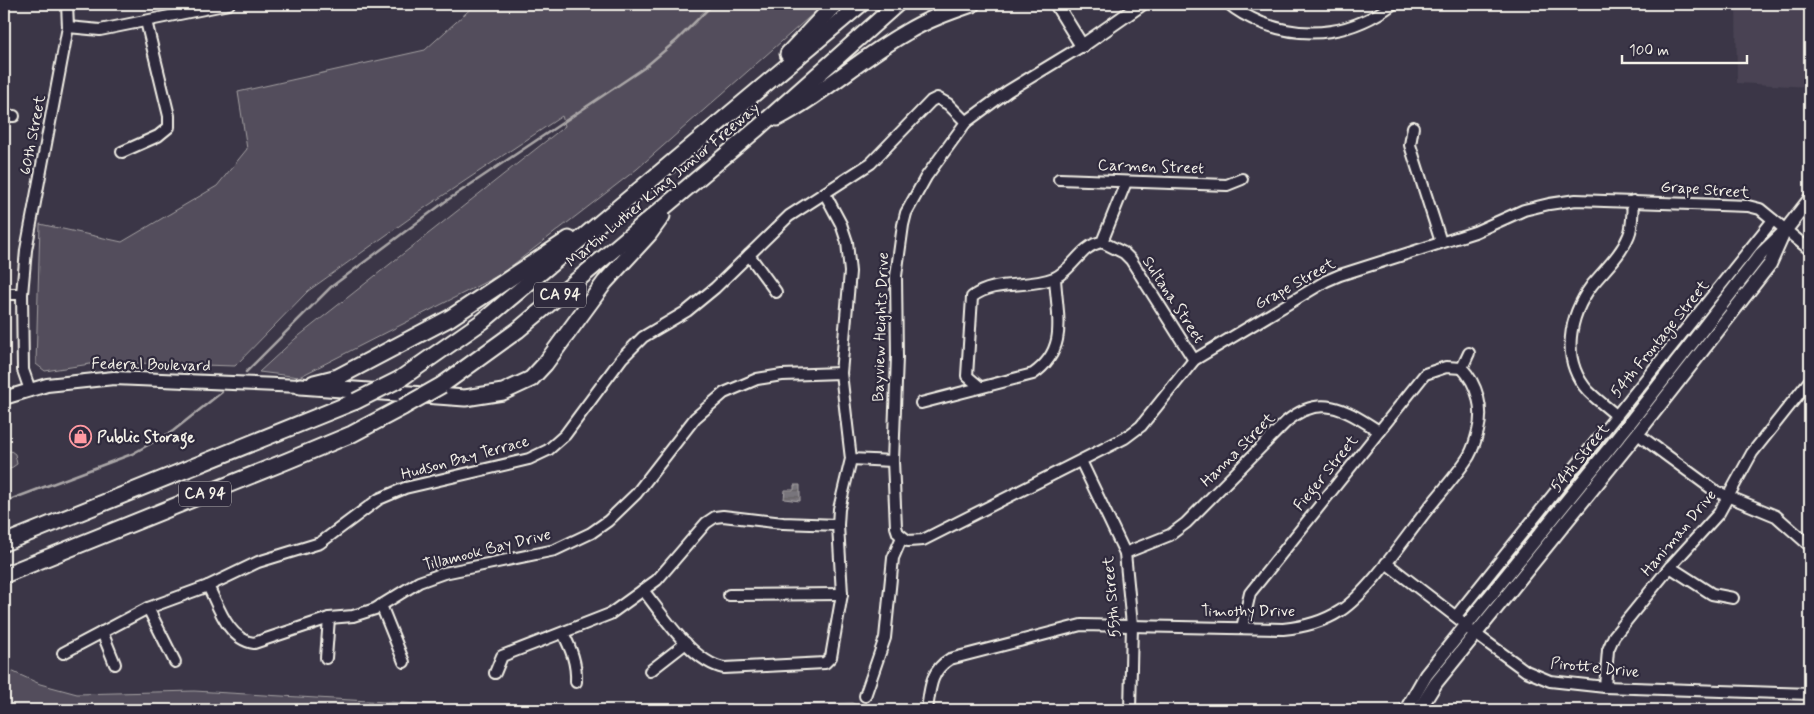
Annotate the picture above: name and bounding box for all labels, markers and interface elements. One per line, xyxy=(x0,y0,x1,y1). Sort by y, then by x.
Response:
scale bar xyxy=(1622,32,1746,64)
text: 100 m xyxy=(1629,41,1669,61)
street label: 60th Street xyxy=(15,93,51,177)
street label: Martin Luther King Junior Freeway xyxy=(562,98,764,272)
street label: Carmen Street xyxy=(1097,155,1205,179)
street label: Grape Street xyxy=(1660,176,1751,204)
street label: Bayview Heights Drive xyxy=(868,252,894,402)
street label: Sultana Street xyxy=(1137,252,1209,348)
street label: Grape Street xyxy=(1251,253,1340,315)
street label: 54th Frontage Street xyxy=(1606,275,1715,403)
road number: CA 94 xyxy=(534,282,586,308)
street label: Federal Boulevard xyxy=(91,353,211,377)
street label: Hanna Street xyxy=(1196,408,1280,492)
street label: 54th Street xyxy=(1546,419,1615,497)
shop icon: Public Storage xyxy=(69,425,93,449)
place label: Public Storage xyxy=(97,427,195,450)
street label: Fieger Street xyxy=(1289,430,1364,516)
street label: Hudson Bay Terrace xyxy=(399,431,532,485)
road number: CA 94 xyxy=(179,482,231,506)
street label: Haniman Drive xyxy=(1637,485,1721,581)
street label: Tillamook Bay Drive xyxy=(421,524,553,576)
street label: 55th Street xyxy=(1098,555,1126,639)
street label: Timothy Drive xyxy=(1201,601,1295,622)
street label: Pirotte Drive xyxy=(1549,653,1641,683)

